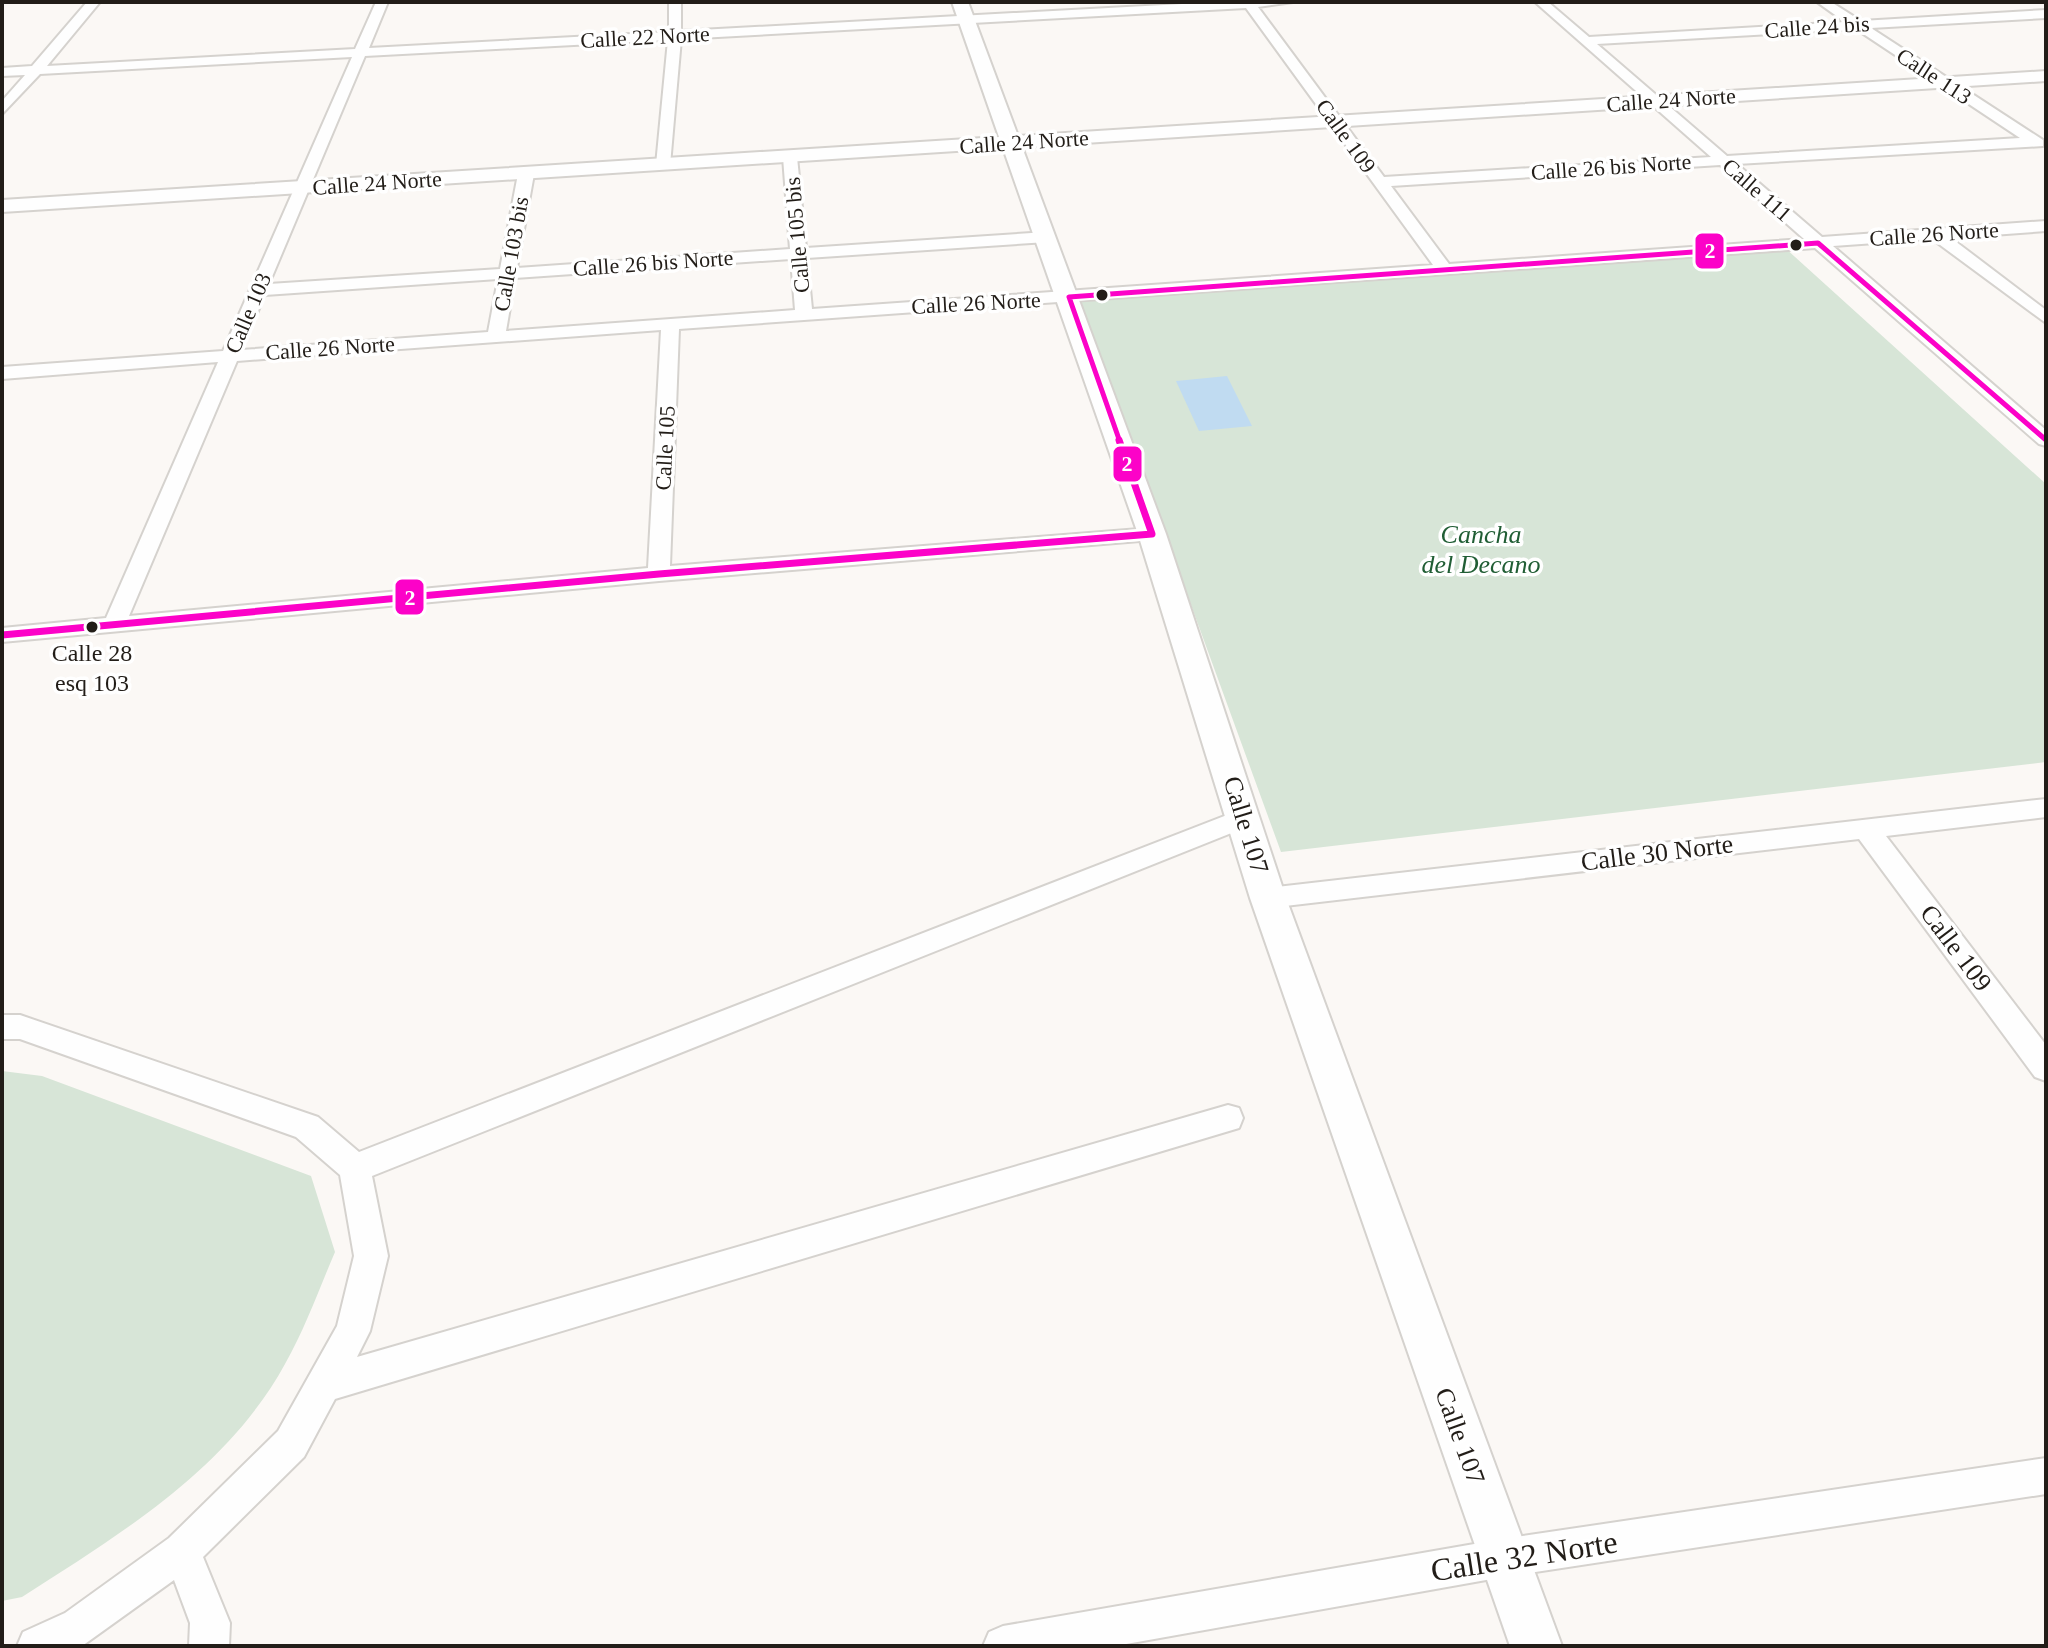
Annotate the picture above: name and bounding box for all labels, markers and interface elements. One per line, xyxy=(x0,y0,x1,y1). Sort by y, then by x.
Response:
street label: Calle 24 bis xyxy=(1764,11,1870,43)
street label: Calle 22 Norte xyxy=(580,21,710,53)
street label: Calle 113 xyxy=(1892,43,1976,109)
street label: Calle 24 Norte xyxy=(1606,83,1736,117)
street label: Calle 109 xyxy=(1311,94,1381,178)
street label: Calle 24 Norte xyxy=(959,125,1089,159)
street label: Calle 26 bis Norte xyxy=(1530,149,1692,185)
street label: Calle 111 xyxy=(1717,153,1797,227)
street label: Calle 24 Norte xyxy=(312,166,442,200)
street label: Calle 105 bis xyxy=(779,176,815,294)
street label: Calle 103 bis xyxy=(489,195,533,313)
street label: Calle 26 Norte xyxy=(1869,217,1999,251)
line badge: 2 xyxy=(1694,232,1725,270)
unlabelled marker xyxy=(1788,237,1804,253)
text: 2 xyxy=(1705,238,1716,263)
street label: Calle 26 bis Norte xyxy=(572,245,734,281)
street label: Calle 103 xyxy=(220,269,276,357)
street label: Calle 26 Norte xyxy=(911,287,1041,319)
unlabelled marker xyxy=(1094,287,1110,303)
street label: Calle 26 Norte xyxy=(265,331,395,365)
street label: Calle 105 xyxy=(650,405,680,491)
line badge: 2 xyxy=(1112,445,1143,483)
text: 2 xyxy=(1122,451,1133,476)
park label: Cancha del Decano xyxy=(1421,520,1541,579)
line badge: 2 xyxy=(394,578,425,616)
text: 2 xyxy=(405,585,416,610)
marker: Calle 28 esq 103 xyxy=(84,619,100,635)
place label: Calle 28 esq 103 xyxy=(52,640,132,696)
street label: Calle 107 xyxy=(1217,773,1275,877)
street label: Calle 30 Norte xyxy=(1579,829,1735,877)
street label: Calle 109 xyxy=(1914,899,1998,997)
street label: Calle 107 xyxy=(1429,1384,1491,1488)
street label: Calle 32 Norte xyxy=(1428,1523,1620,1589)

